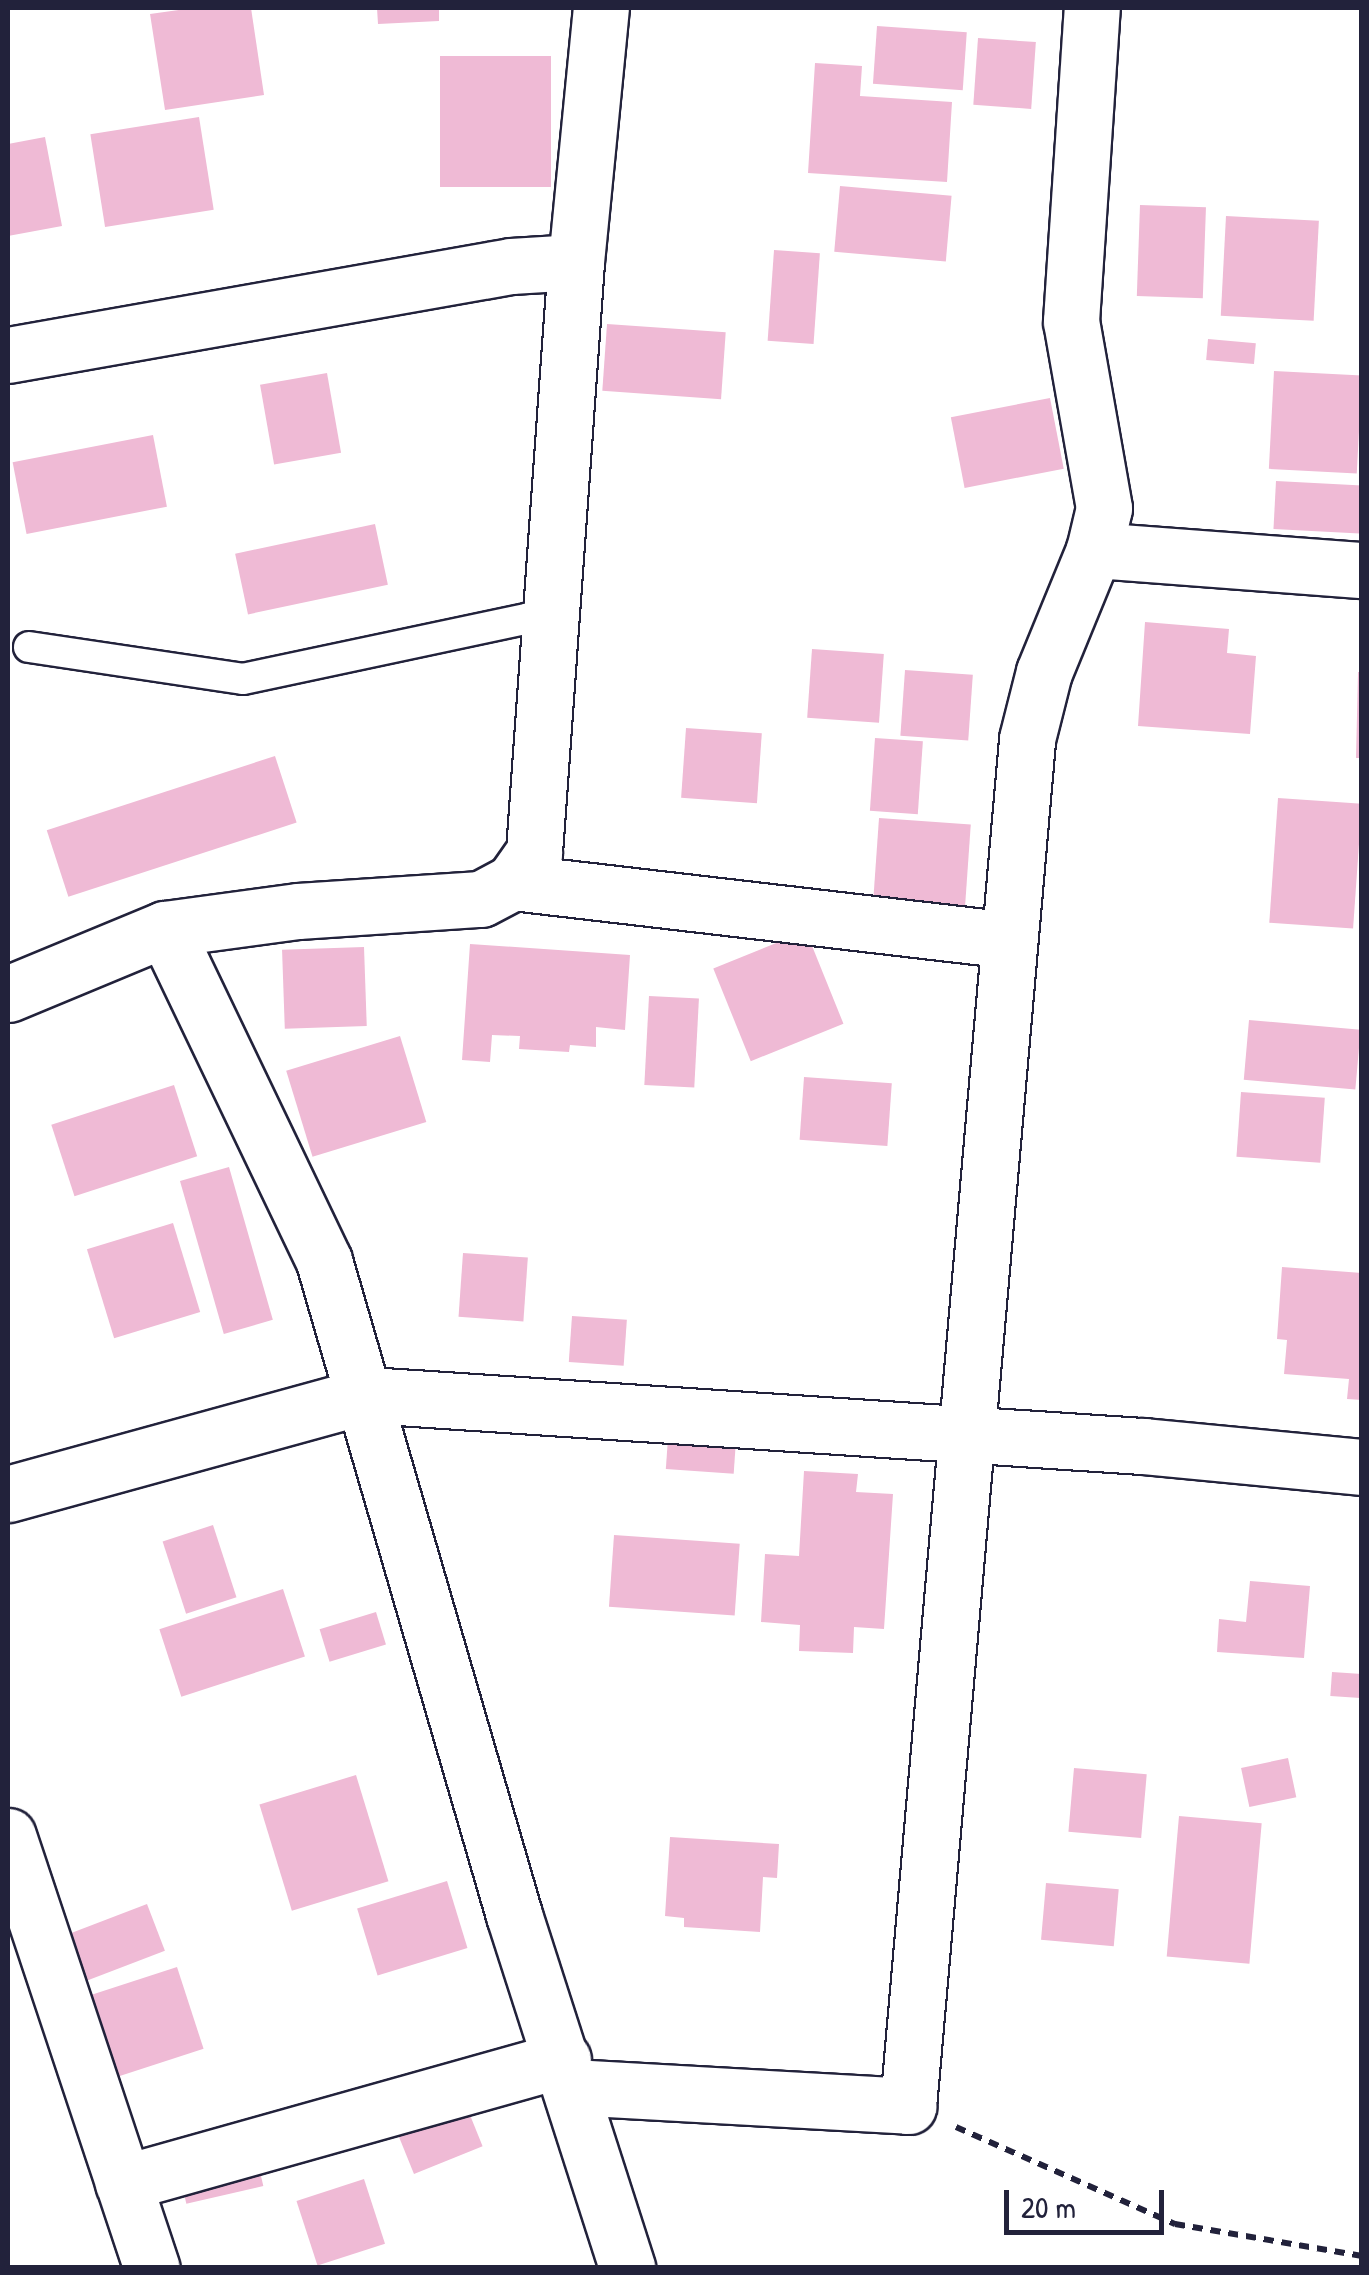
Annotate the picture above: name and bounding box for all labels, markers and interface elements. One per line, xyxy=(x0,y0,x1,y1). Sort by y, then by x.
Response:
scale bar xyxy=(1009,2170,1169,2232)
text: 20 m xyxy=(1021,2187,1076,2227)

